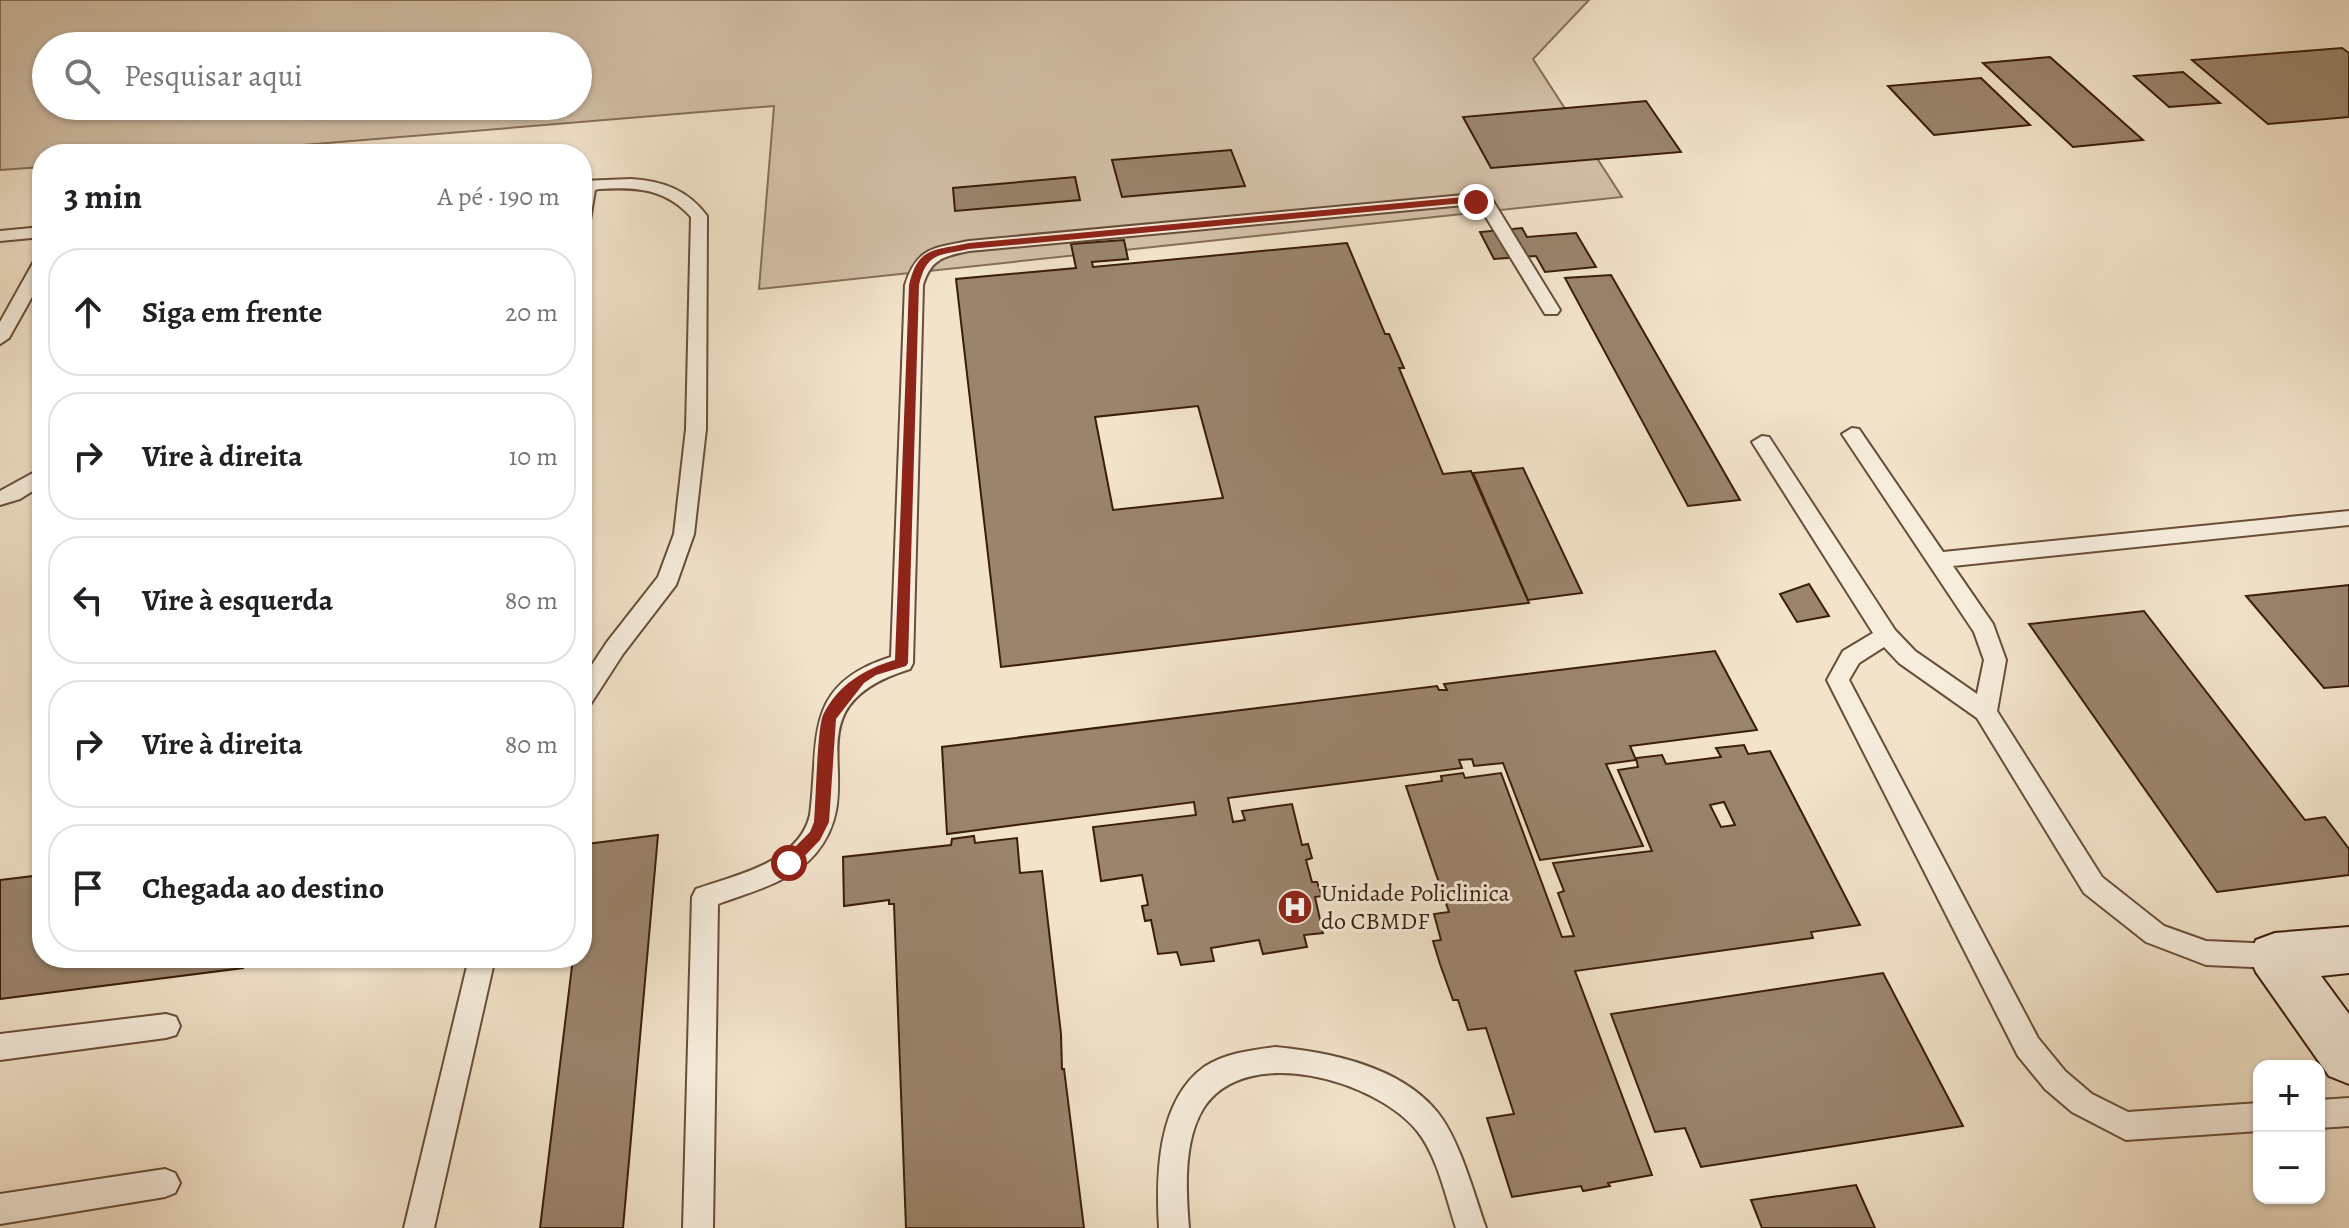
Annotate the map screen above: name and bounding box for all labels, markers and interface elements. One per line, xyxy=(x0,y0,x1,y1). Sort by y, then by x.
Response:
search box xyxy=(32,32,592,120)
icon: search xyxy=(60,54,104,98)
text: Pesquisar aqui xyxy=(124,56,302,96)
text: 3 min xyxy=(64,173,142,220)
text: A pé · 190 m xyxy=(437,179,560,214)
route end xyxy=(1458,184,1494,220)
icon: ahead xyxy=(66,290,110,334)
text: Siga em frente xyxy=(142,292,322,332)
text: 20 m xyxy=(505,295,558,330)
icon: right xyxy=(66,434,110,478)
text: Vire à direita xyxy=(142,436,303,476)
text: 10 m xyxy=(508,439,558,474)
icon: left xyxy=(66,578,110,622)
text: Vire à esquerda xyxy=(142,580,333,620)
text: 80 m xyxy=(505,583,558,618)
icon: right xyxy=(66,722,110,766)
text: Vire à direita xyxy=(142,724,303,764)
text: 80 m xyxy=(505,727,558,762)
route start xyxy=(771,845,807,881)
icon: arrive xyxy=(66,866,110,910)
text: Chegada ao destino xyxy=(142,868,384,908)
place label: Unidade Policlinica do CBMDF xyxy=(1321,877,1511,937)
hospital icon: Unidade Policlinica do CBMDF xyxy=(1276,888,1314,926)
map controls xyxy=(2253,1060,2325,1204)
button: + xyxy=(2253,1060,2325,1132)
button: − xyxy=(2253,1132,2325,1204)

